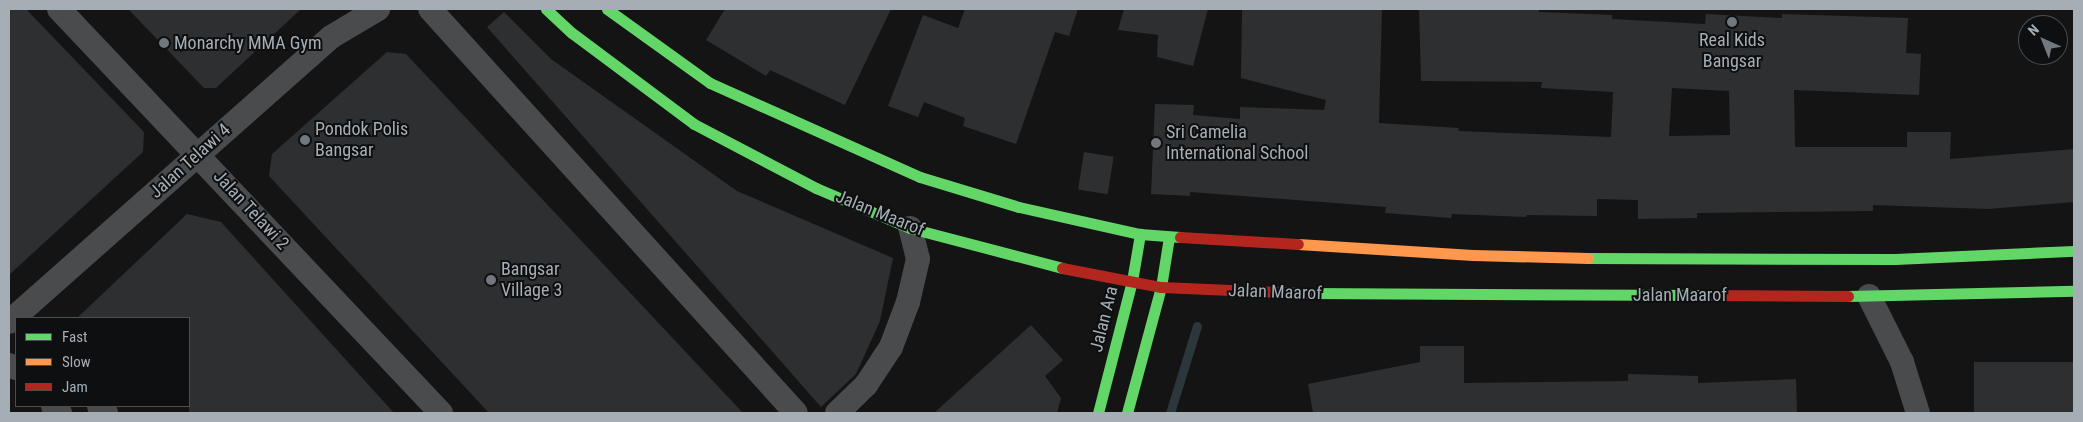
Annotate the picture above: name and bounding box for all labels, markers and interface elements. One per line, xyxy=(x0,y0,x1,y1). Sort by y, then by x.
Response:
north arrow xyxy=(2018,15,2068,65)
marker: Real Kids Bangsar xyxy=(1726,16,1738,28)
text: N xyxy=(2025,21,2042,39)
place label: Real Kids Bangsar xyxy=(1699,30,1765,72)
place label: Monarchy MMA Gym xyxy=(174,32,321,54)
marker: Monarchy MMA Gym xyxy=(158,37,170,49)
street label: Jalan Telawi 4 xyxy=(145,119,235,203)
place label: Pondok Polis Bangsar xyxy=(315,119,408,162)
place label: Sri Camelia International School xyxy=(1166,122,1308,164)
marker: Pondok Polis Bangsar xyxy=(299,134,311,146)
marker: Sri Camelia International School xyxy=(1150,137,1162,149)
street label: Jalan Telawi 2 xyxy=(209,166,293,254)
street label: Jalan Maarof xyxy=(832,185,928,241)
place label: Bangsar Village 3 xyxy=(501,259,562,302)
marker: Bangsar Village 3 xyxy=(485,274,497,286)
street label: Jalan Maarof xyxy=(1228,280,1322,304)
street label: Jalan Ara xyxy=(1085,284,1123,354)
street label: Jalan Maarof xyxy=(1633,284,1727,306)
legend xyxy=(15,317,190,407)
text: Fast xyxy=(62,328,87,346)
text: Slow xyxy=(62,353,91,371)
text: Jam xyxy=(62,378,88,396)

